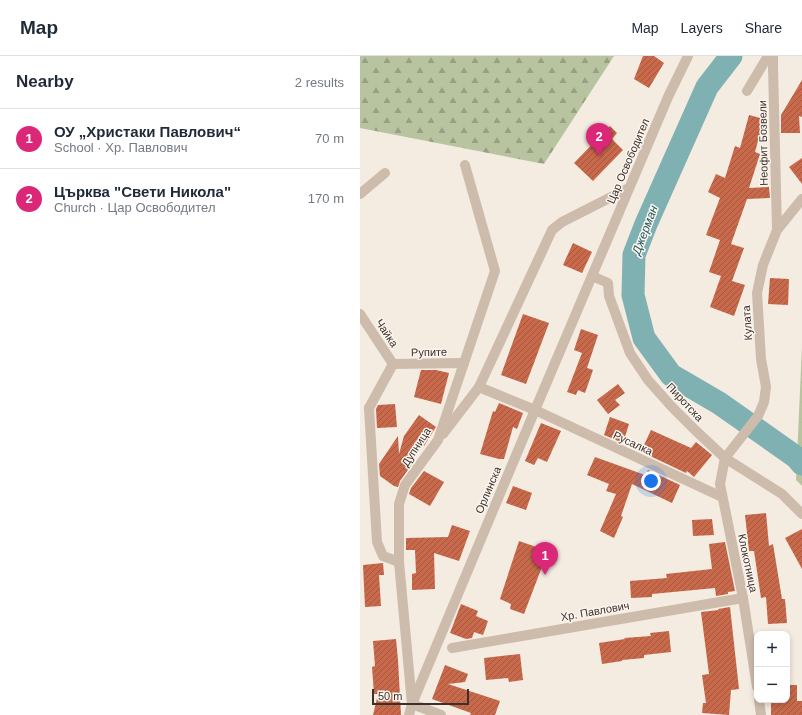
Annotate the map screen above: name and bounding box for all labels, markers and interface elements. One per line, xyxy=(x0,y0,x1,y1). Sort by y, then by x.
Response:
text: Map xyxy=(20,17,58,38)
text: Map xyxy=(631,20,659,36)
text: Layers xyxy=(681,20,723,36)
text: Share xyxy=(745,20,782,36)
text: Nearby xyxy=(16,72,74,91)
text: 2 results xyxy=(295,75,344,90)
street label: Неофит Бозвели xyxy=(756,100,770,186)
street label: Цар Освободител xyxy=(605,117,651,205)
text: ОУ „Христаки Павлович“ xyxy=(54,123,241,140)
pin: 2 xyxy=(586,123,612,156)
text: 1 xyxy=(25,131,33,146)
text: 70 m xyxy=(315,131,344,146)
text: School · Хр. Павлович xyxy=(54,140,188,155)
text: Църква "Свети Никола" xyxy=(54,183,231,200)
text: 2 xyxy=(25,191,33,206)
text: 170 m xyxy=(308,191,344,206)
text: Church · Цар Освободител xyxy=(54,200,215,215)
water label: Джерман xyxy=(629,203,661,258)
street label: Кулата xyxy=(740,304,754,341)
street label: Чайка xyxy=(374,317,401,350)
street label: Рупите xyxy=(411,346,447,358)
street label: Пиротска xyxy=(664,380,706,424)
street label: Дупница xyxy=(399,425,433,469)
street label: Русалка xyxy=(611,429,655,458)
street label: Орлинска xyxy=(473,464,504,515)
your location xyxy=(641,471,661,491)
street label: Клокотница xyxy=(736,533,760,594)
pin: 1 xyxy=(532,542,558,575)
street label: Хр. Павлович xyxy=(560,599,630,623)
map controls xyxy=(754,631,790,703)
button: + xyxy=(754,631,790,667)
button: − xyxy=(754,667,790,703)
scale bar xyxy=(372,687,469,706)
text: 50 m xyxy=(378,690,402,702)

